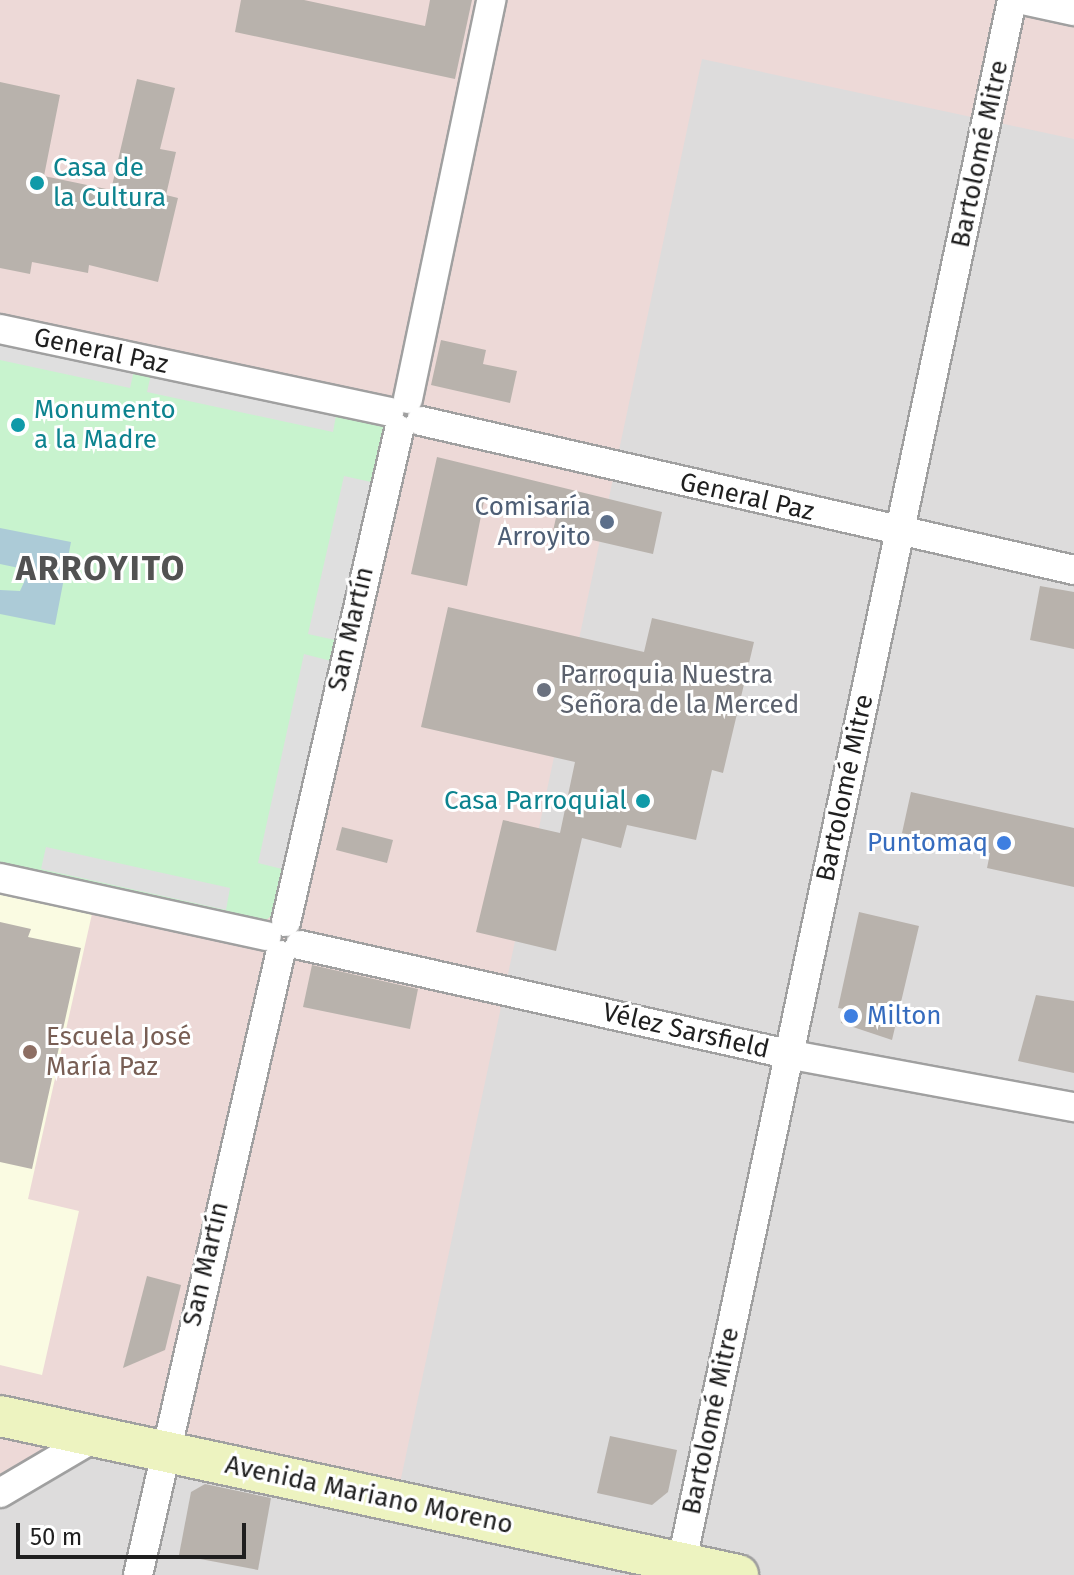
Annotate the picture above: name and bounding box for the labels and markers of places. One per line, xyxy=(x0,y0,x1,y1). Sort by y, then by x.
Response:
place label: Casa de la Cultura xyxy=(53,152,166,214)
marker: Casa de la Cultura xyxy=(28,174,46,192)
place label: Monumento a la Madre xyxy=(34,394,176,456)
marker: Monumento a la Madre xyxy=(9,416,27,434)
place label: Comisaría Arroyito xyxy=(475,491,591,552)
marker: Comisaría Arroyito xyxy=(598,513,616,531)
place label: Parroquia Nuestra Señora de la Merced xyxy=(560,659,799,720)
marker: Parroquia Nuestra Señora de la Merced xyxy=(535,681,553,699)
place label: Casa Parroquial xyxy=(444,785,627,817)
marker: Casa Parroquial xyxy=(634,792,652,810)
place label: Puntomaq xyxy=(867,827,988,859)
marker: Puntomaq xyxy=(995,834,1013,852)
place label: Milton xyxy=(867,1000,942,1032)
marker: Milton xyxy=(842,1007,860,1025)
place label: Escuela José María Paz xyxy=(46,1021,191,1082)
marker: Escuela José María Paz xyxy=(21,1043,39,1061)

